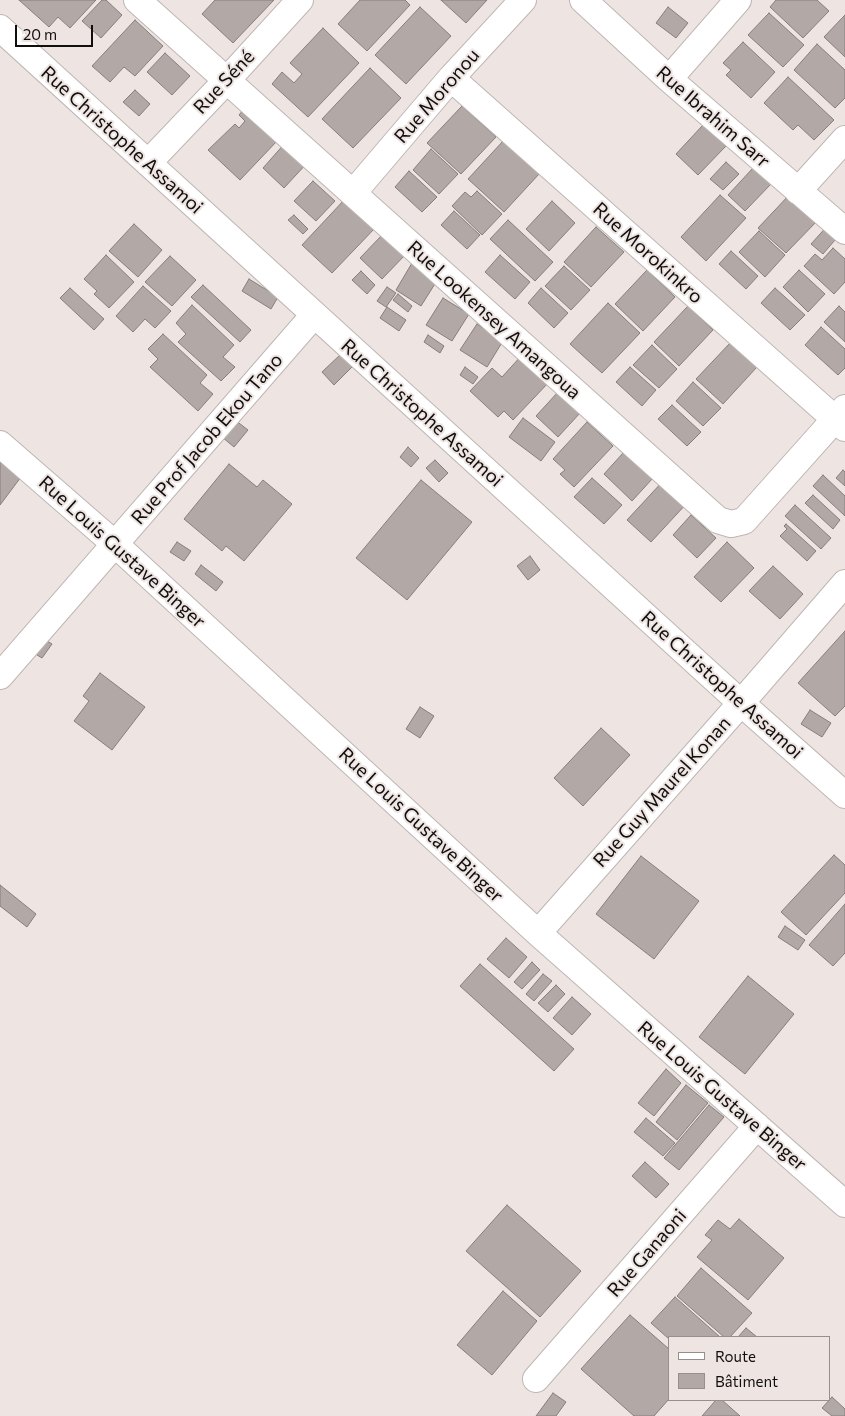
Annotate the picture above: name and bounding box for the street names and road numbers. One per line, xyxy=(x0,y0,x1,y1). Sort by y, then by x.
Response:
street label: Rue Moronou xyxy=(390,44,484,148)
street label: Rue Séné xyxy=(189,45,259,119)
street label: Rue Christophe Assamoi xyxy=(36,61,208,219)
street label: Rue Ibrahim Sarr xyxy=(652,61,774,173)
street label: Rue Morokinkro xyxy=(588,198,708,308)
street label: Rue Lookensey Amangoua xyxy=(403,236,585,404)
street label: Rue Christophe Assamoi xyxy=(336,334,508,492)
street label: Rue Prof Jacob Ekou Tano xyxy=(127,349,287,529)
street label: Rue Louis Gustave Binger xyxy=(34,471,210,633)
street label: Rue Christophe Assamoi xyxy=(636,606,808,764)
street label: Rue Guy Maurel Konan xyxy=(589,712,735,872)
street label: Rue Louis Gustave Binger xyxy=(334,743,508,907)
street label: Rue Louis Gustave Binger xyxy=(633,1016,811,1176)
street label: Rue Ganaoni xyxy=(603,1204,691,1302)

